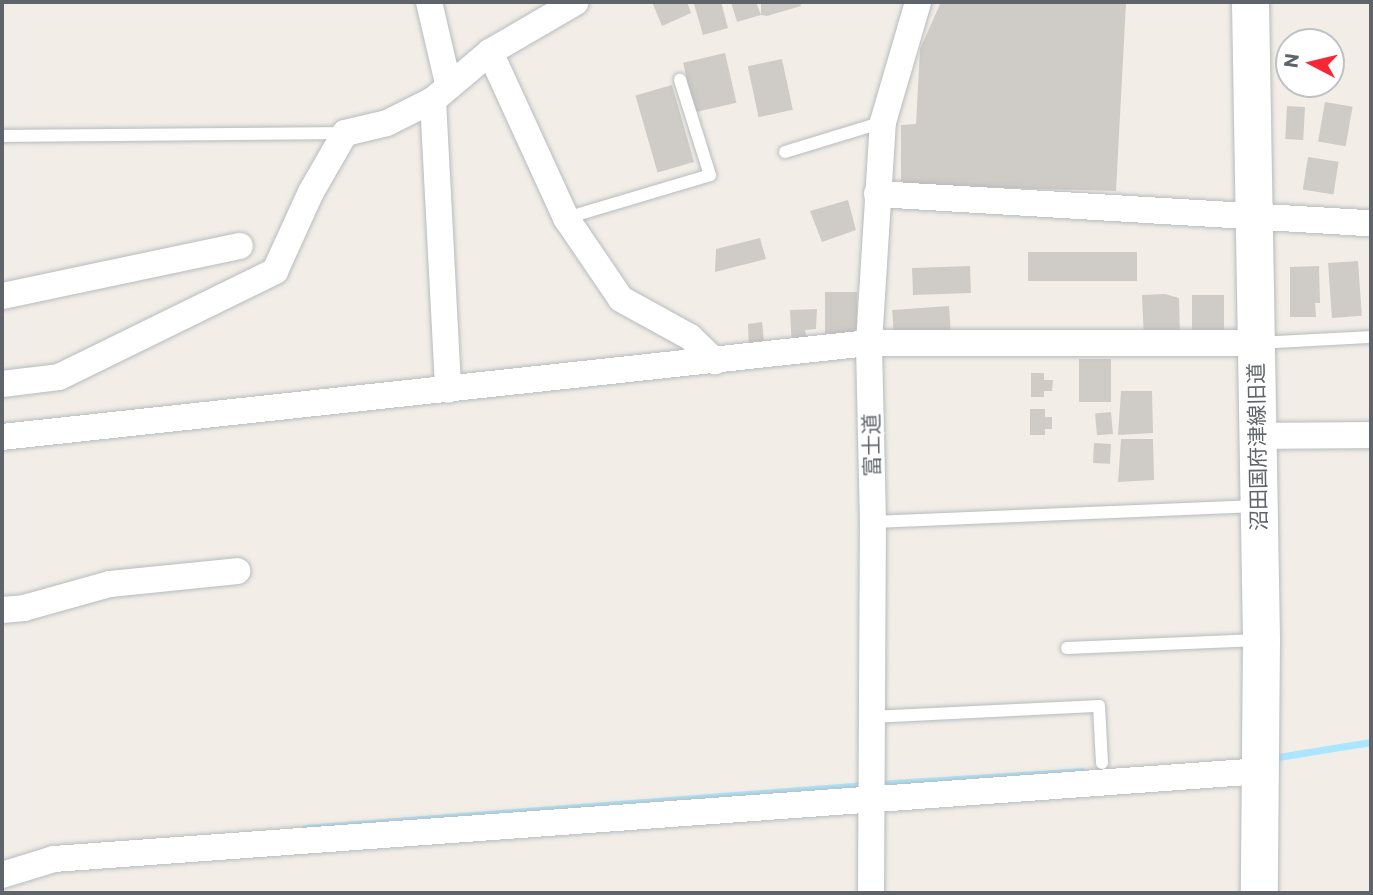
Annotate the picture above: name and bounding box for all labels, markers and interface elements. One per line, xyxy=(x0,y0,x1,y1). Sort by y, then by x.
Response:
north arrow xyxy=(1275,28,1345,98)
text: N xyxy=(1278,52,1303,69)
street label: 沼田国府津線旧道 xyxy=(1243,363,1271,531)
street label: 富士道 xyxy=(858,413,884,477)

